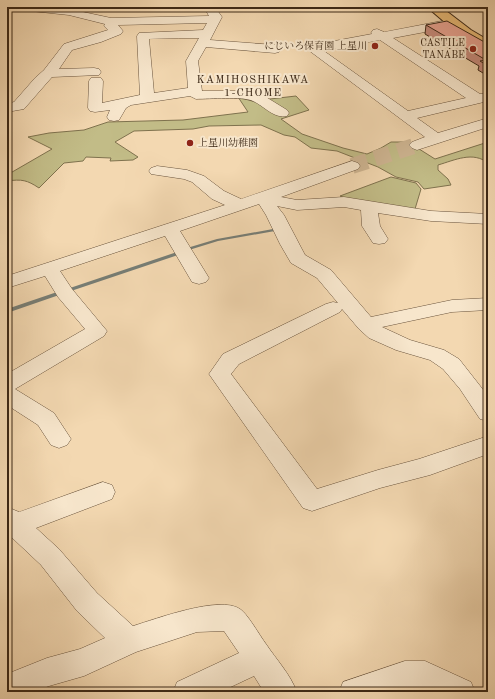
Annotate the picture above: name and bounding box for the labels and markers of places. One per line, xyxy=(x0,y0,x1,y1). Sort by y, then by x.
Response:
place label: CASTILE TANABE xyxy=(420,38,465,60)
place label: にじいろ保育園 上星川 xyxy=(264,40,367,51)
marker: にじいろ保育園 上星川 xyxy=(370,41,380,51)
marker: CASTILE TANABE xyxy=(468,44,478,54)
place label: 上星川幼稚園 xyxy=(198,137,258,148)
marker: 上星川幼稚園 xyxy=(185,138,195,148)

